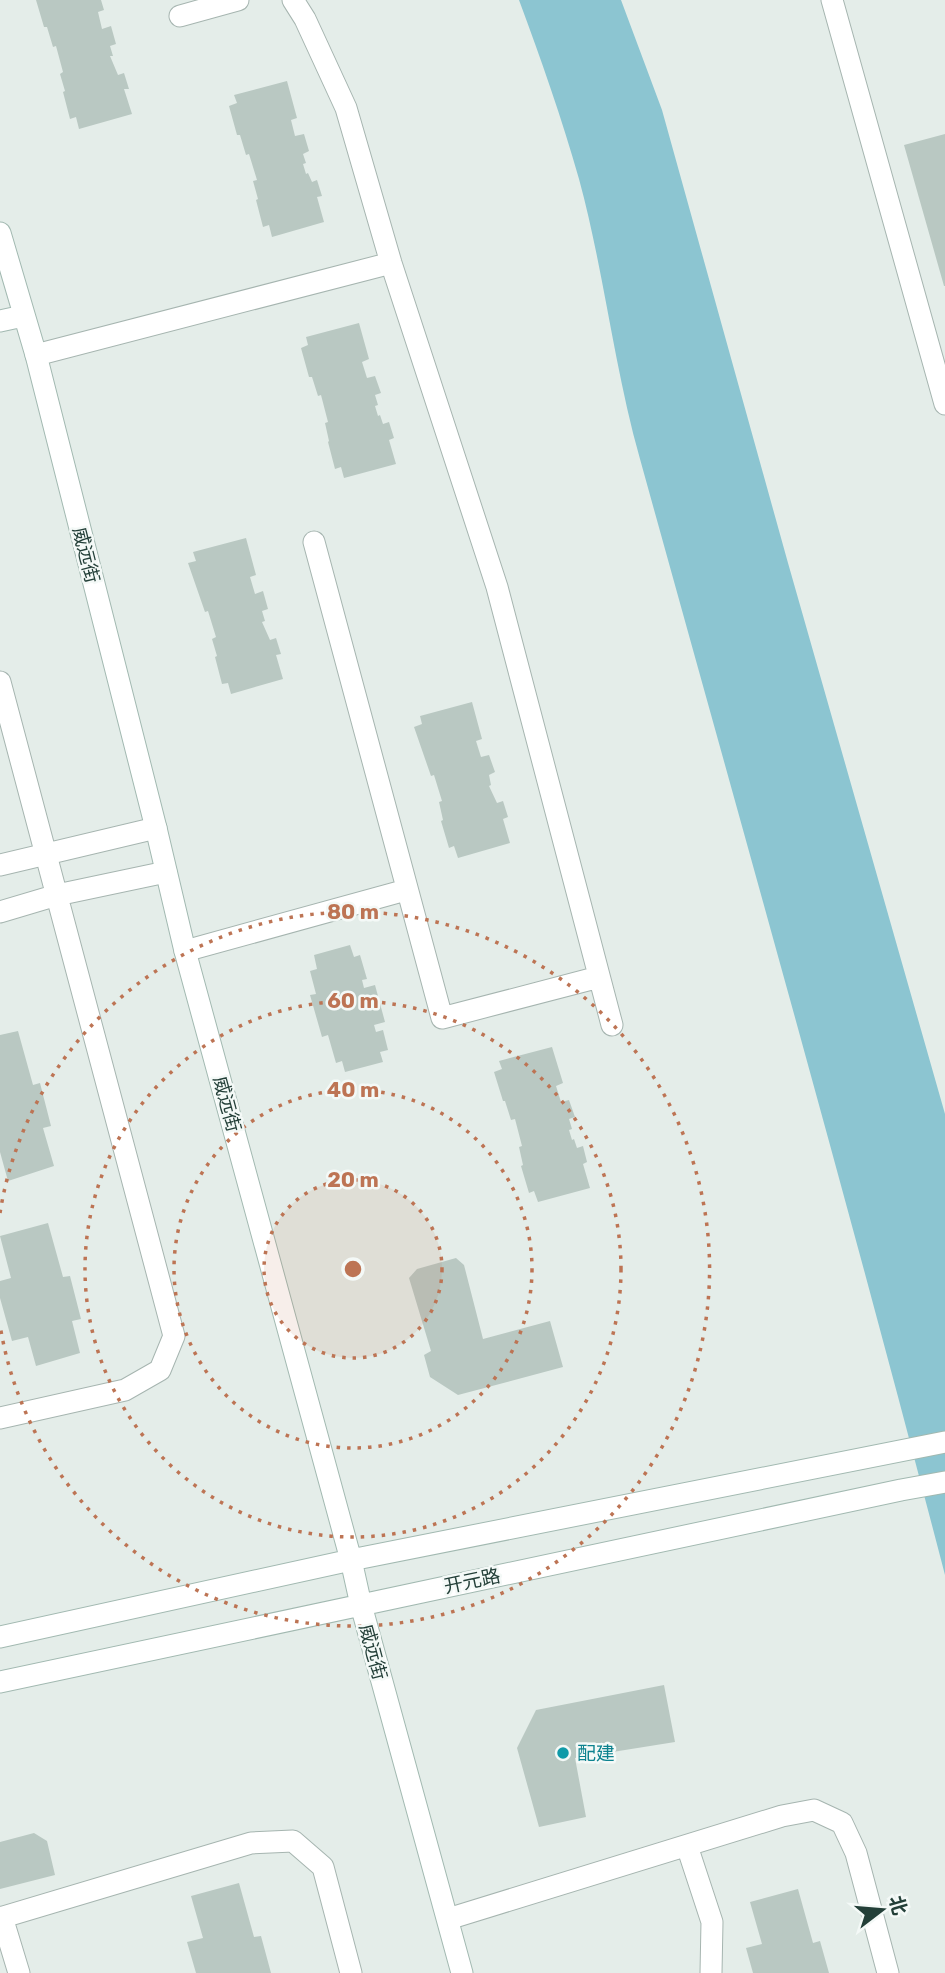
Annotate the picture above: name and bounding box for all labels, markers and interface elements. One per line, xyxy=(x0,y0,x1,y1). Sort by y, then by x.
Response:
street label: 威远街 xyxy=(68,525,104,585)
text: 80 m xyxy=(327,899,379,924)
text: 60 m xyxy=(327,988,379,1013)
street label: 威远街 xyxy=(209,1073,245,1135)
text: 40 m xyxy=(327,1077,379,1102)
text: 20 m xyxy=(327,1167,379,1192)
centre of rings xyxy=(341,1257,365,1281)
street label: 开元路 xyxy=(442,1564,502,1598)
street label: 威远街 xyxy=(355,1621,391,1683)
place label: 配建 xyxy=(577,1742,615,1765)
marker: 配建 xyxy=(555,1745,571,1761)
north arrow xyxy=(847,1875,917,1945)
text: 北 xyxy=(884,1893,912,1918)

